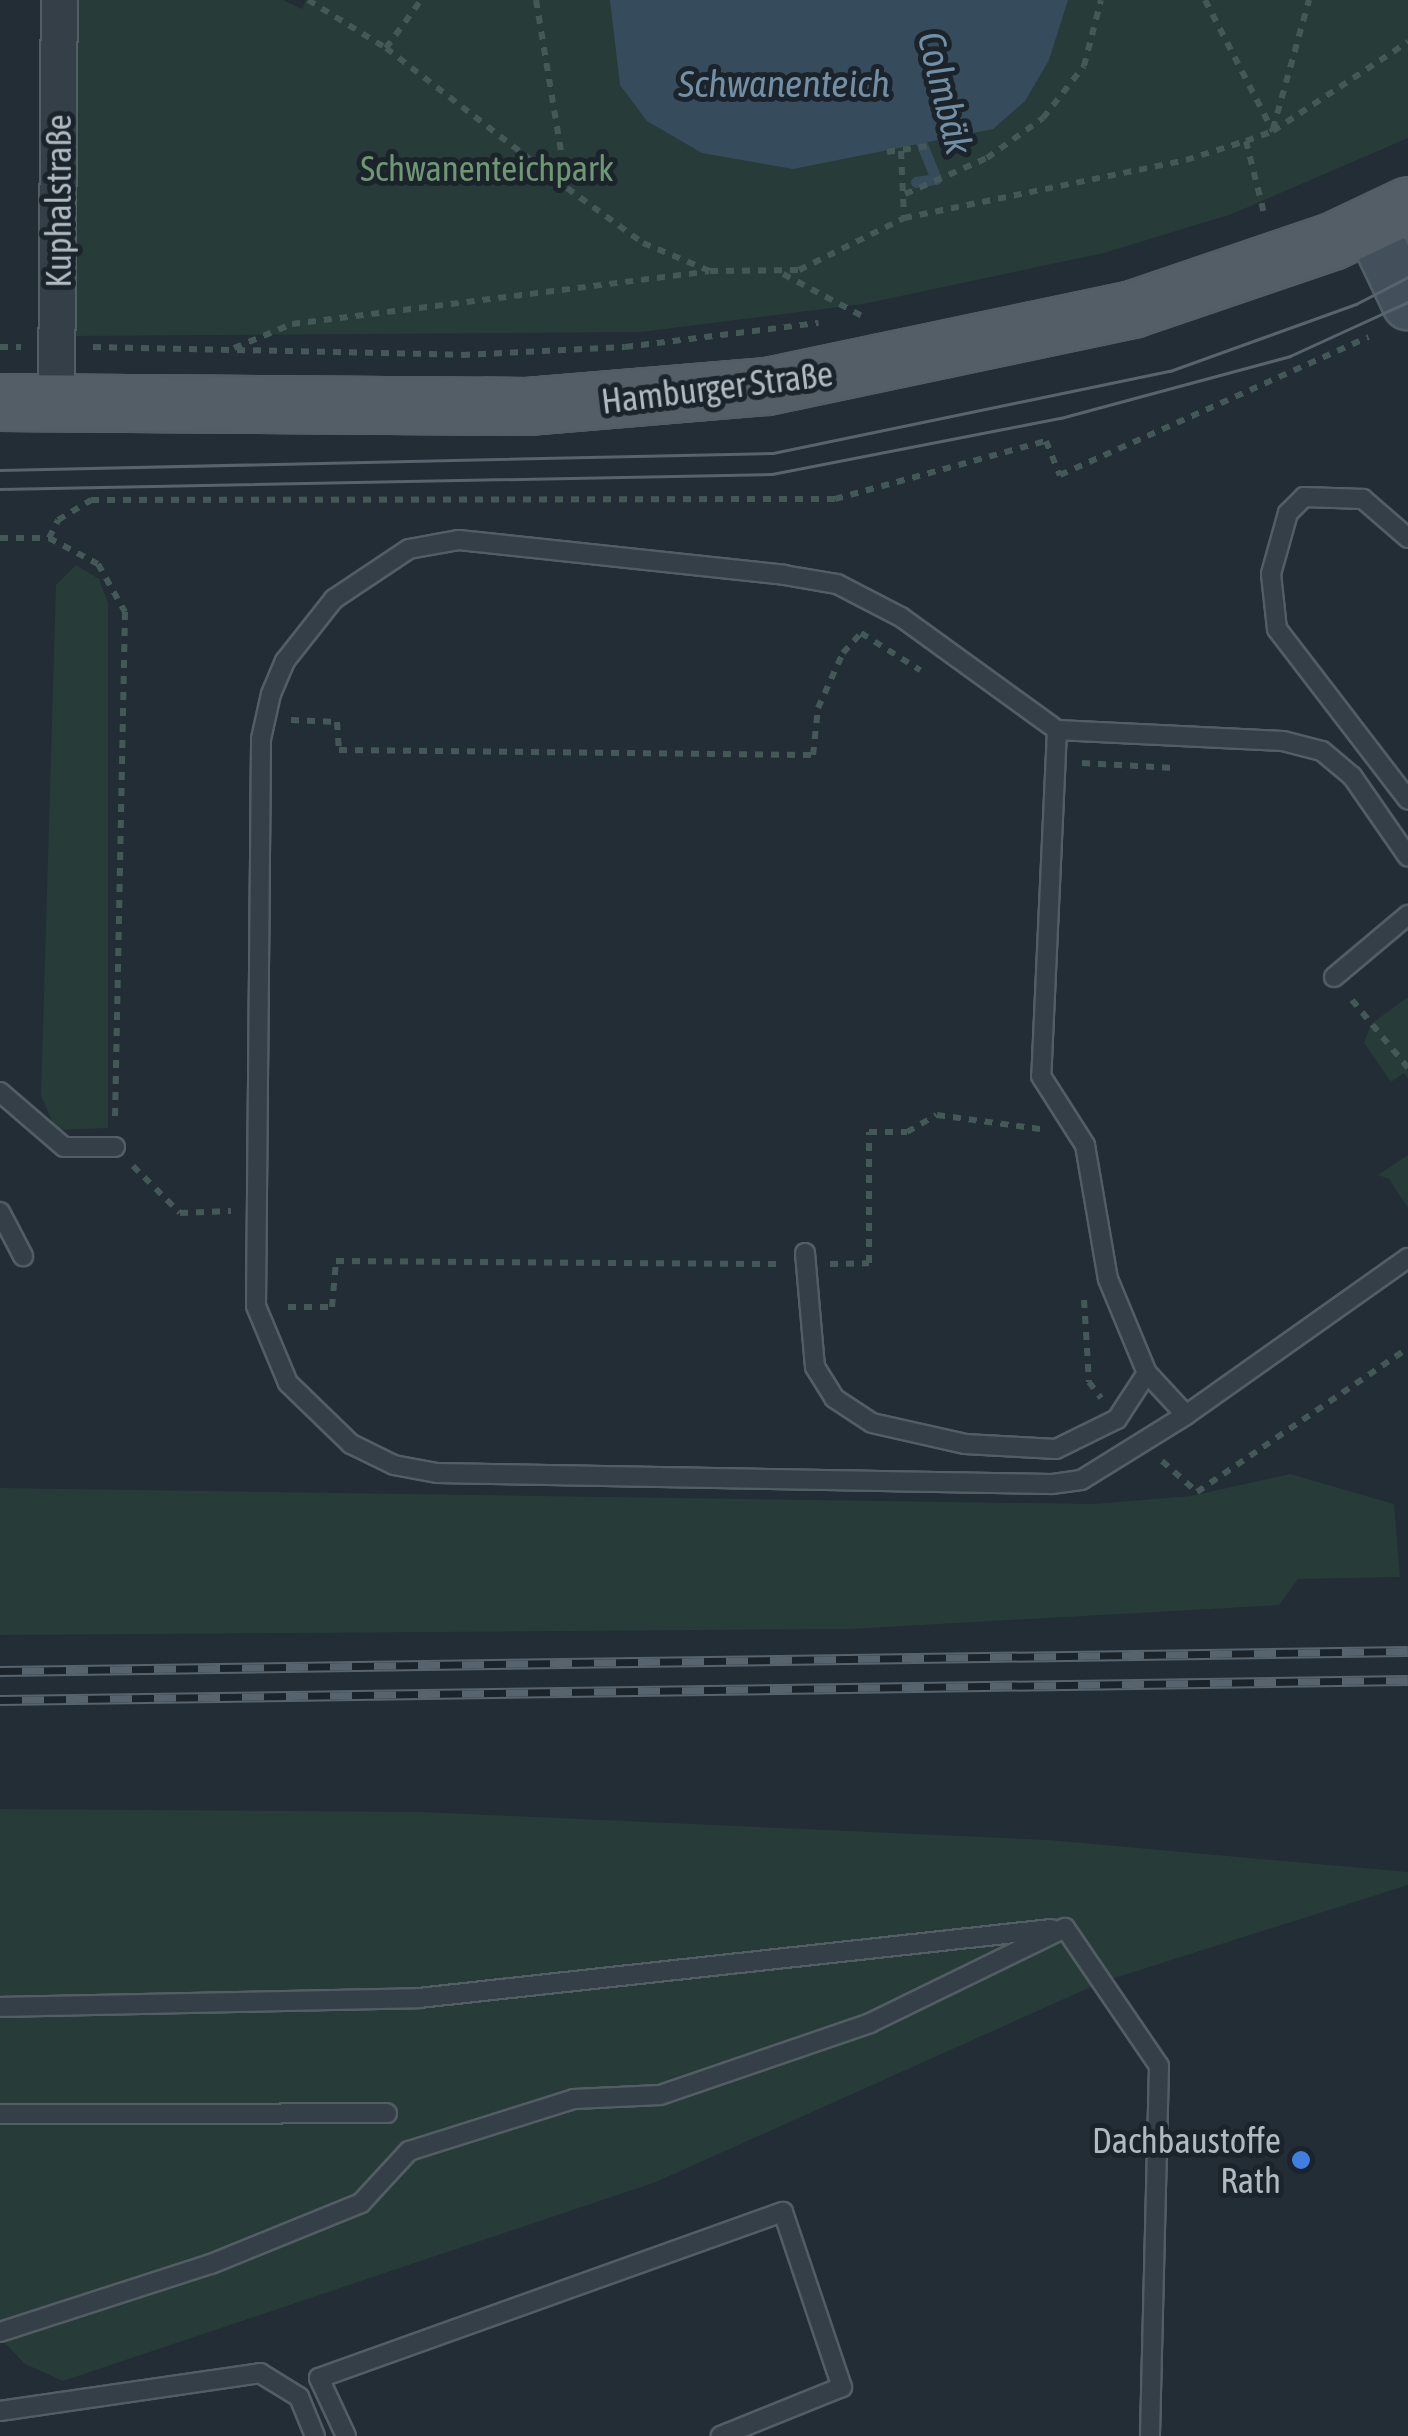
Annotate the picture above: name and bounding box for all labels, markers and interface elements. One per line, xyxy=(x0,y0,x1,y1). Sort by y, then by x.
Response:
water label: Colmbäk xyxy=(908,27,982,159)
water label: Schwanenteich xyxy=(678,61,890,107)
street label: Kuphalstraße xyxy=(37,114,79,288)
park label: Schwanenteichpark xyxy=(360,147,614,189)
street label: Hamburger Straße xyxy=(599,352,835,422)
place label: Dachbaustoffe Rath xyxy=(1092,2119,1281,2201)
marker: Dachbaustoffe Rath xyxy=(1290,2149,1312,2171)

